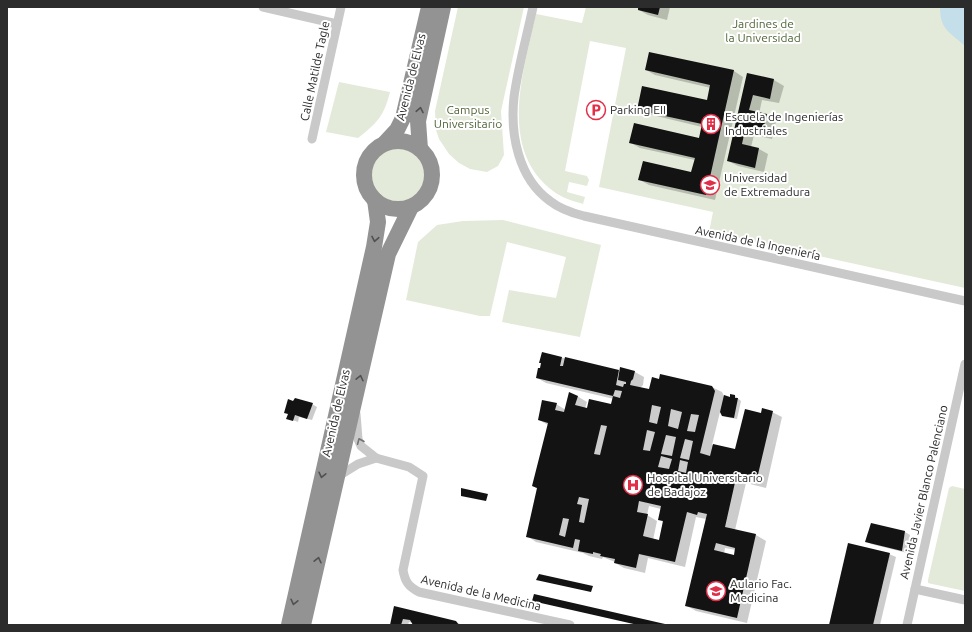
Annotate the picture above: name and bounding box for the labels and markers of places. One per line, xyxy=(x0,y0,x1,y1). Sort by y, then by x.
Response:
parking icon: Parking EII xyxy=(585,99,607,121)
place label: Parking EII xyxy=(610,103,666,116)
place label: Escuela de Ingenierías Industriales xyxy=(725,110,843,137)
building icon: Escuela de Ingenierías Industriales xyxy=(700,113,722,135)
place label: Universidad de Extremadura xyxy=(724,171,810,198)
school or university icon: Universidad de Extremadura xyxy=(699,174,721,196)
place label: Hospital Universitario de Badajoz xyxy=(647,471,763,498)
hospital icon: Hospital Universitario de Badajoz xyxy=(622,474,644,496)
place label: Aulario Fac. Medicina xyxy=(730,577,792,604)
school or university icon: Aulario Fac. Medicina xyxy=(705,580,727,602)

